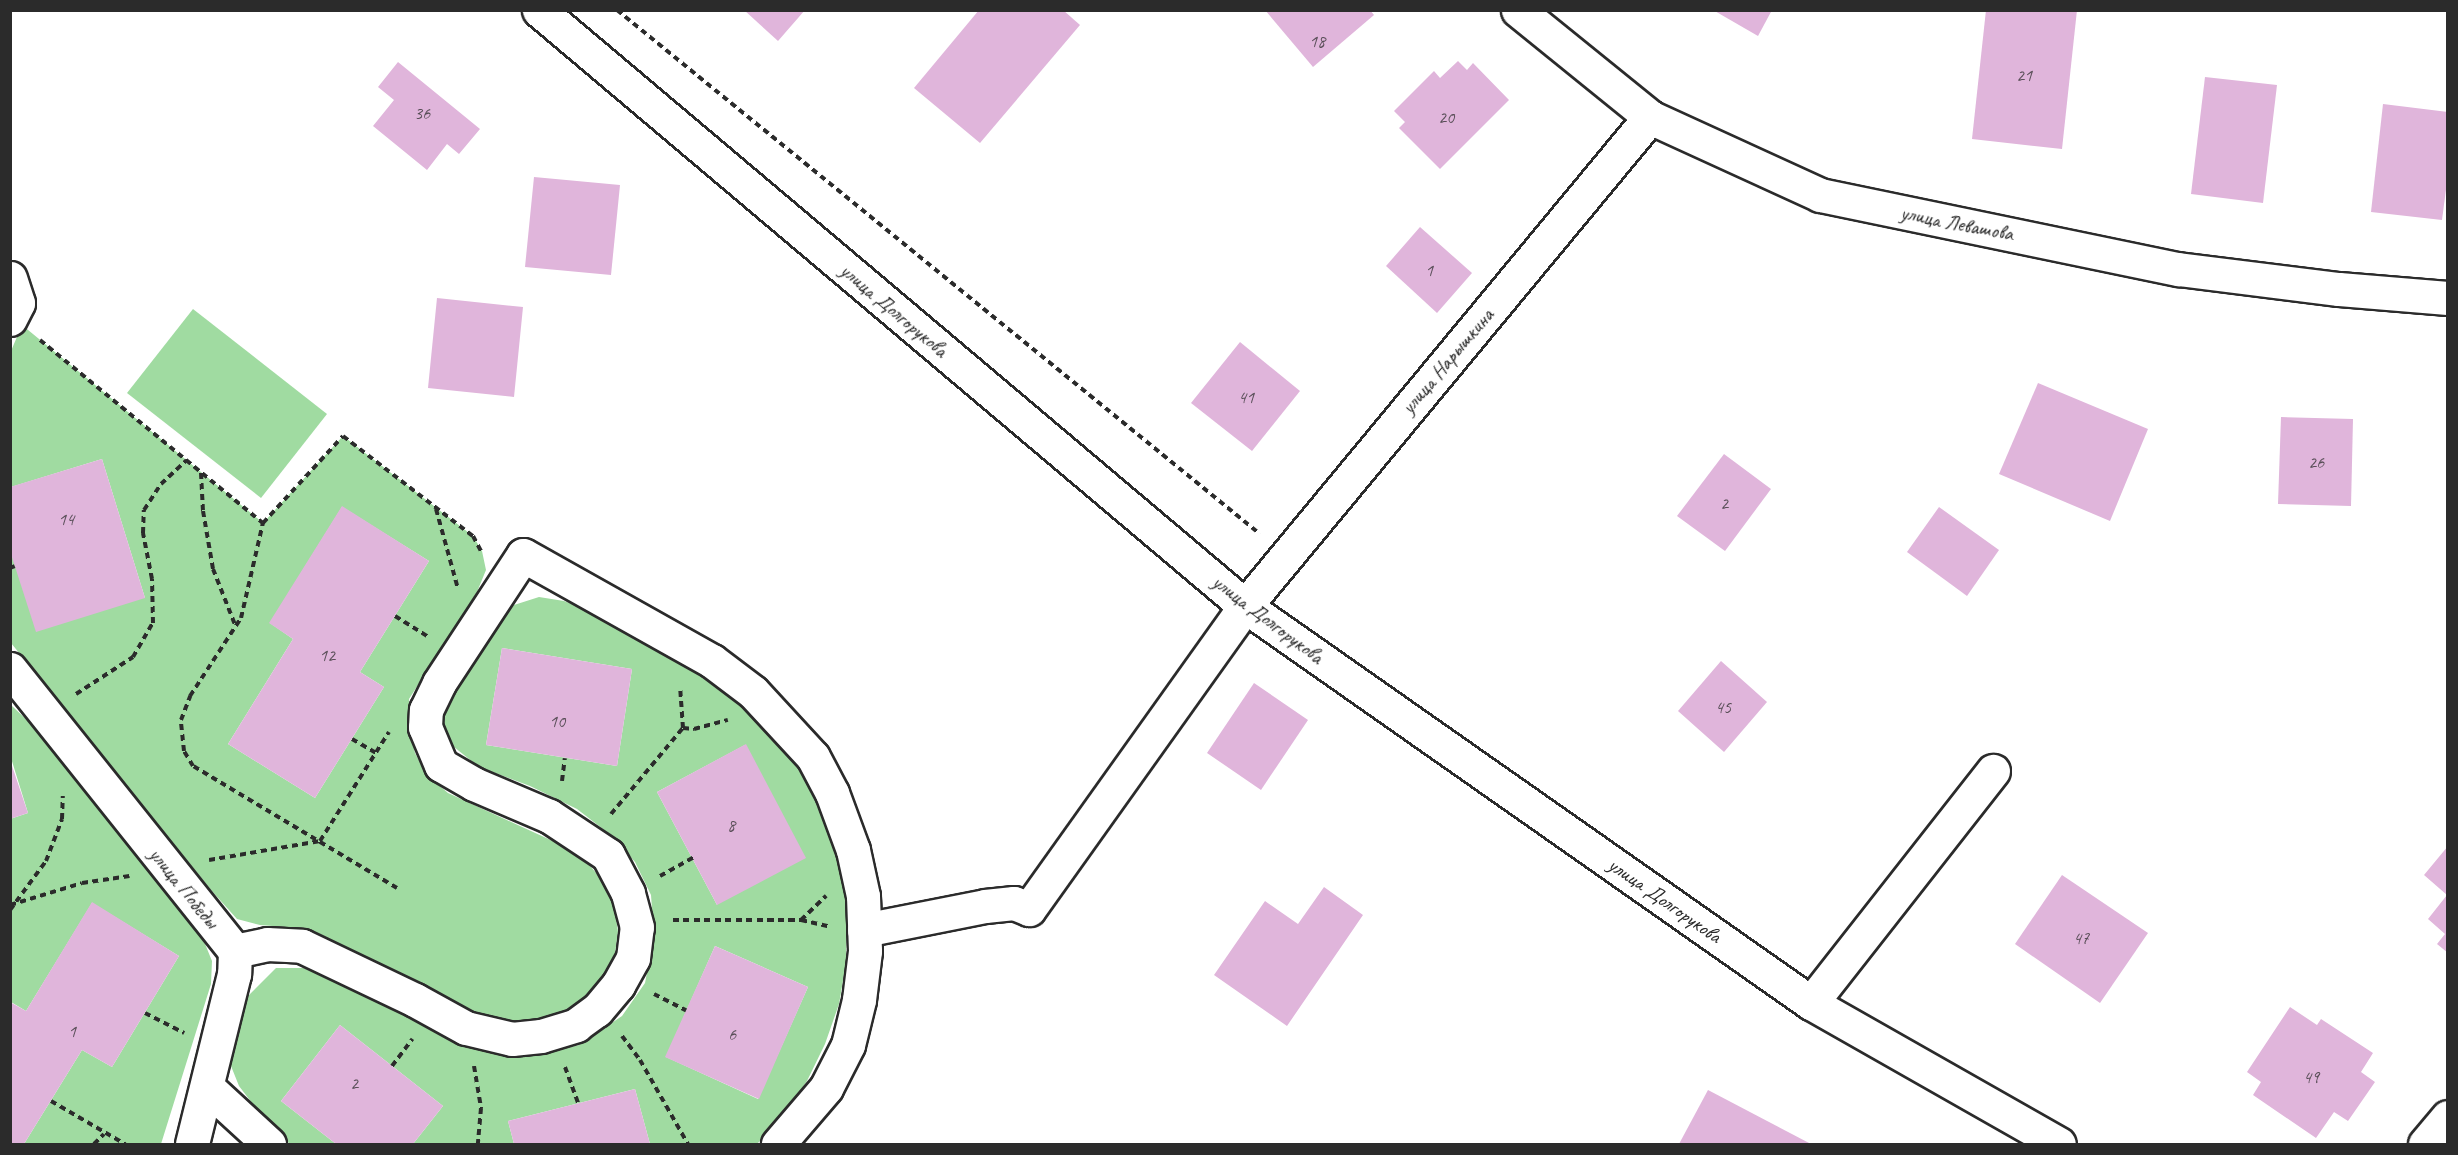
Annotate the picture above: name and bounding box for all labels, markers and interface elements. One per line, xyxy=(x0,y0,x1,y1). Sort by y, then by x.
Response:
house number: 18 xyxy=(1309,30,1325,52)
house number: 21 xyxy=(2016,64,2032,86)
house number: 36 xyxy=(414,102,430,124)
house number: 20 xyxy=(1438,106,1454,128)
street label: улица Левашова xyxy=(1899,200,2015,246)
street label: улица Долгорукова xyxy=(835,258,953,362)
house number: 1 xyxy=(1425,259,1433,281)
street label: улица Нарышкина xyxy=(1396,303,1498,419)
house number: 41 xyxy=(1238,386,1254,408)
house number: 26 xyxy=(2308,451,2324,473)
house number: 2 xyxy=(1720,492,1728,514)
house number: 14 xyxy=(58,508,74,530)
street label: улица Долгорукова xyxy=(1207,569,1329,669)
house number: 12 xyxy=(319,644,335,666)
house number: 45 xyxy=(1715,696,1731,718)
house number: 10 xyxy=(549,710,565,732)
house number: 8 xyxy=(727,814,735,836)
street label: улица Победы xyxy=(144,843,224,933)
street label: улица Долгорукова xyxy=(1603,852,1727,948)
house number: 47 xyxy=(2073,927,2089,949)
house number: 1 xyxy=(68,1020,76,1042)
house number: 6 xyxy=(728,1023,736,1045)
house number: 49 xyxy=(2303,1066,2319,1088)
house number: 2 xyxy=(350,1072,358,1094)

